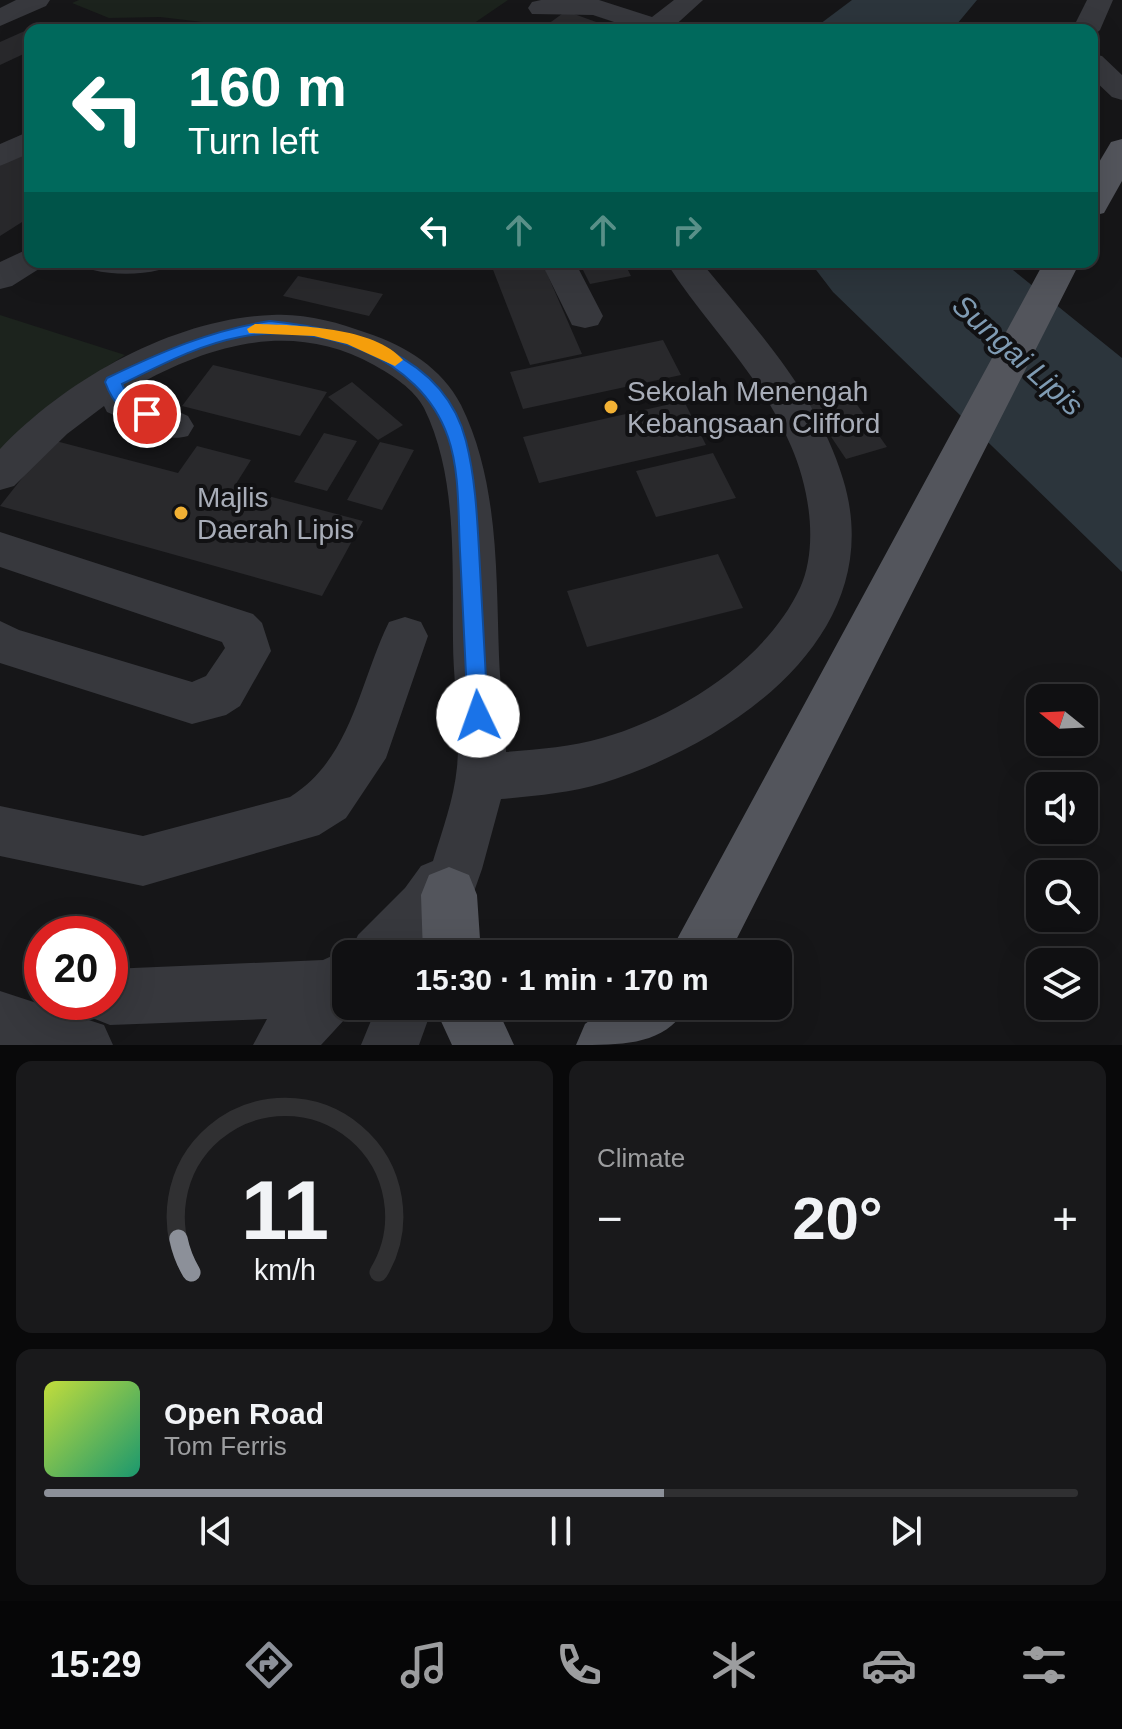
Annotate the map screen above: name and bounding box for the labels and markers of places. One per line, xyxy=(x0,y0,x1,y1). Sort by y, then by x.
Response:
place label: Sekolah Menengah Kebangsaan Clifford xyxy=(627,376,880,439)
pin xyxy=(113,380,181,448)
marker: Sekolah Menengah Kebangsaan Clifford xyxy=(602,398,620,416)
place label: Majlis Daerah Lipis xyxy=(197,482,354,545)
marker: Majlis Daerah Lipis xyxy=(172,504,190,522)

